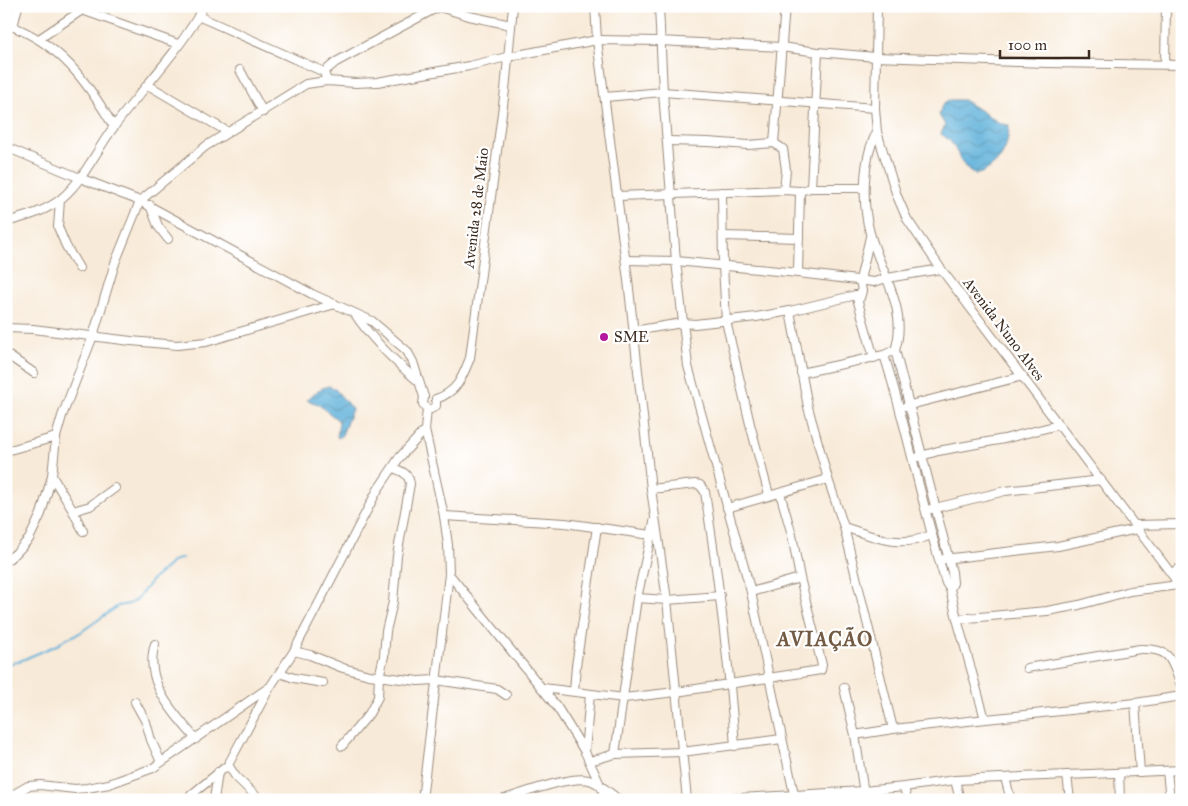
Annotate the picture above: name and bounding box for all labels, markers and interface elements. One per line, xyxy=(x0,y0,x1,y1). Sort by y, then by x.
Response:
scale bar xyxy=(1000,28,1089,60)
text: 100 m xyxy=(1008,36,1048,54)
street label: Avenida 28 de Maio xyxy=(460,146,492,270)
street label: Avenida Nuno Alves xyxy=(959,273,1049,384)
place label: SME xyxy=(614,328,649,346)
marker: SME xyxy=(598,331,610,343)
district label: AVIAÇÃO xyxy=(775,626,873,652)

